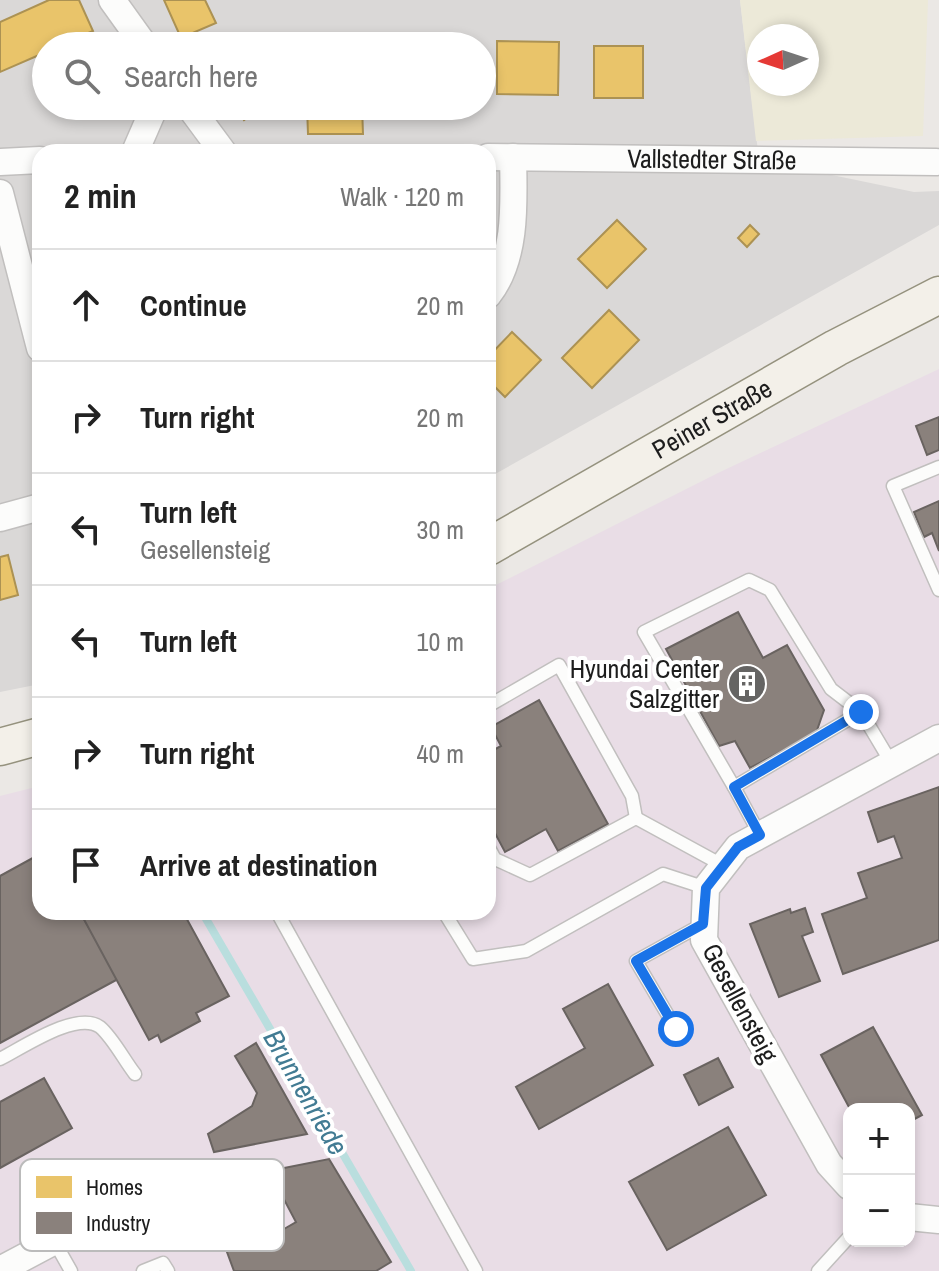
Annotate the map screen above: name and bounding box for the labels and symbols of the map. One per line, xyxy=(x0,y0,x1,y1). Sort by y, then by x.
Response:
north arrow xyxy=(747,24,819,96)
street label: Vallstedter Straße xyxy=(627,141,797,177)
street label: Peiner Straße xyxy=(645,370,778,467)
place label: Hyundai Center Salzgitter xyxy=(570,651,719,716)
building icon: Hyundai Center Salzgitter xyxy=(726,663,768,705)
route end xyxy=(843,694,879,730)
street label: Gesellensteig xyxy=(694,937,787,1069)
route start xyxy=(658,1011,694,1047)
water label: Brunnenriede xyxy=(255,1022,357,1162)
legend xyxy=(20,1159,284,1251)
text: Homes xyxy=(86,1172,143,1202)
text: Industry xyxy=(86,1208,150,1238)

